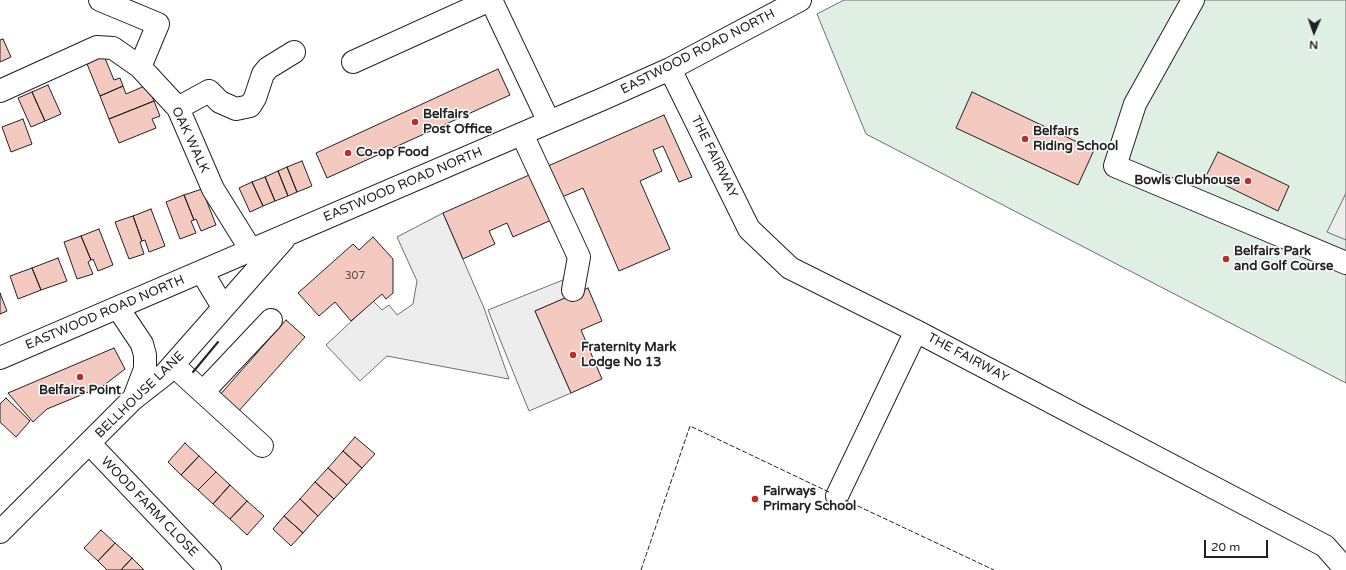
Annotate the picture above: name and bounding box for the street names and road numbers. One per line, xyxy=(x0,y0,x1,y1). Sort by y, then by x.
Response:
street label: EASTWOOD ROAD NORTH xyxy=(618,6,778,98)
street label: OAK WALK xyxy=(168,104,212,176)
street label: THE FAIRWAY xyxy=(687,113,741,201)
street label: EASTWOOD ROAD NORTH xyxy=(321,144,485,226)
street label: EASTWOOD ROAD NORTH xyxy=(23,272,187,354)
street label: THE FAIRWAY xyxy=(925,330,1011,386)
street label: BELLHOUSE LANE xyxy=(92,348,188,442)
street label: WOOD FARM CLOSE xyxy=(97,454,201,560)

